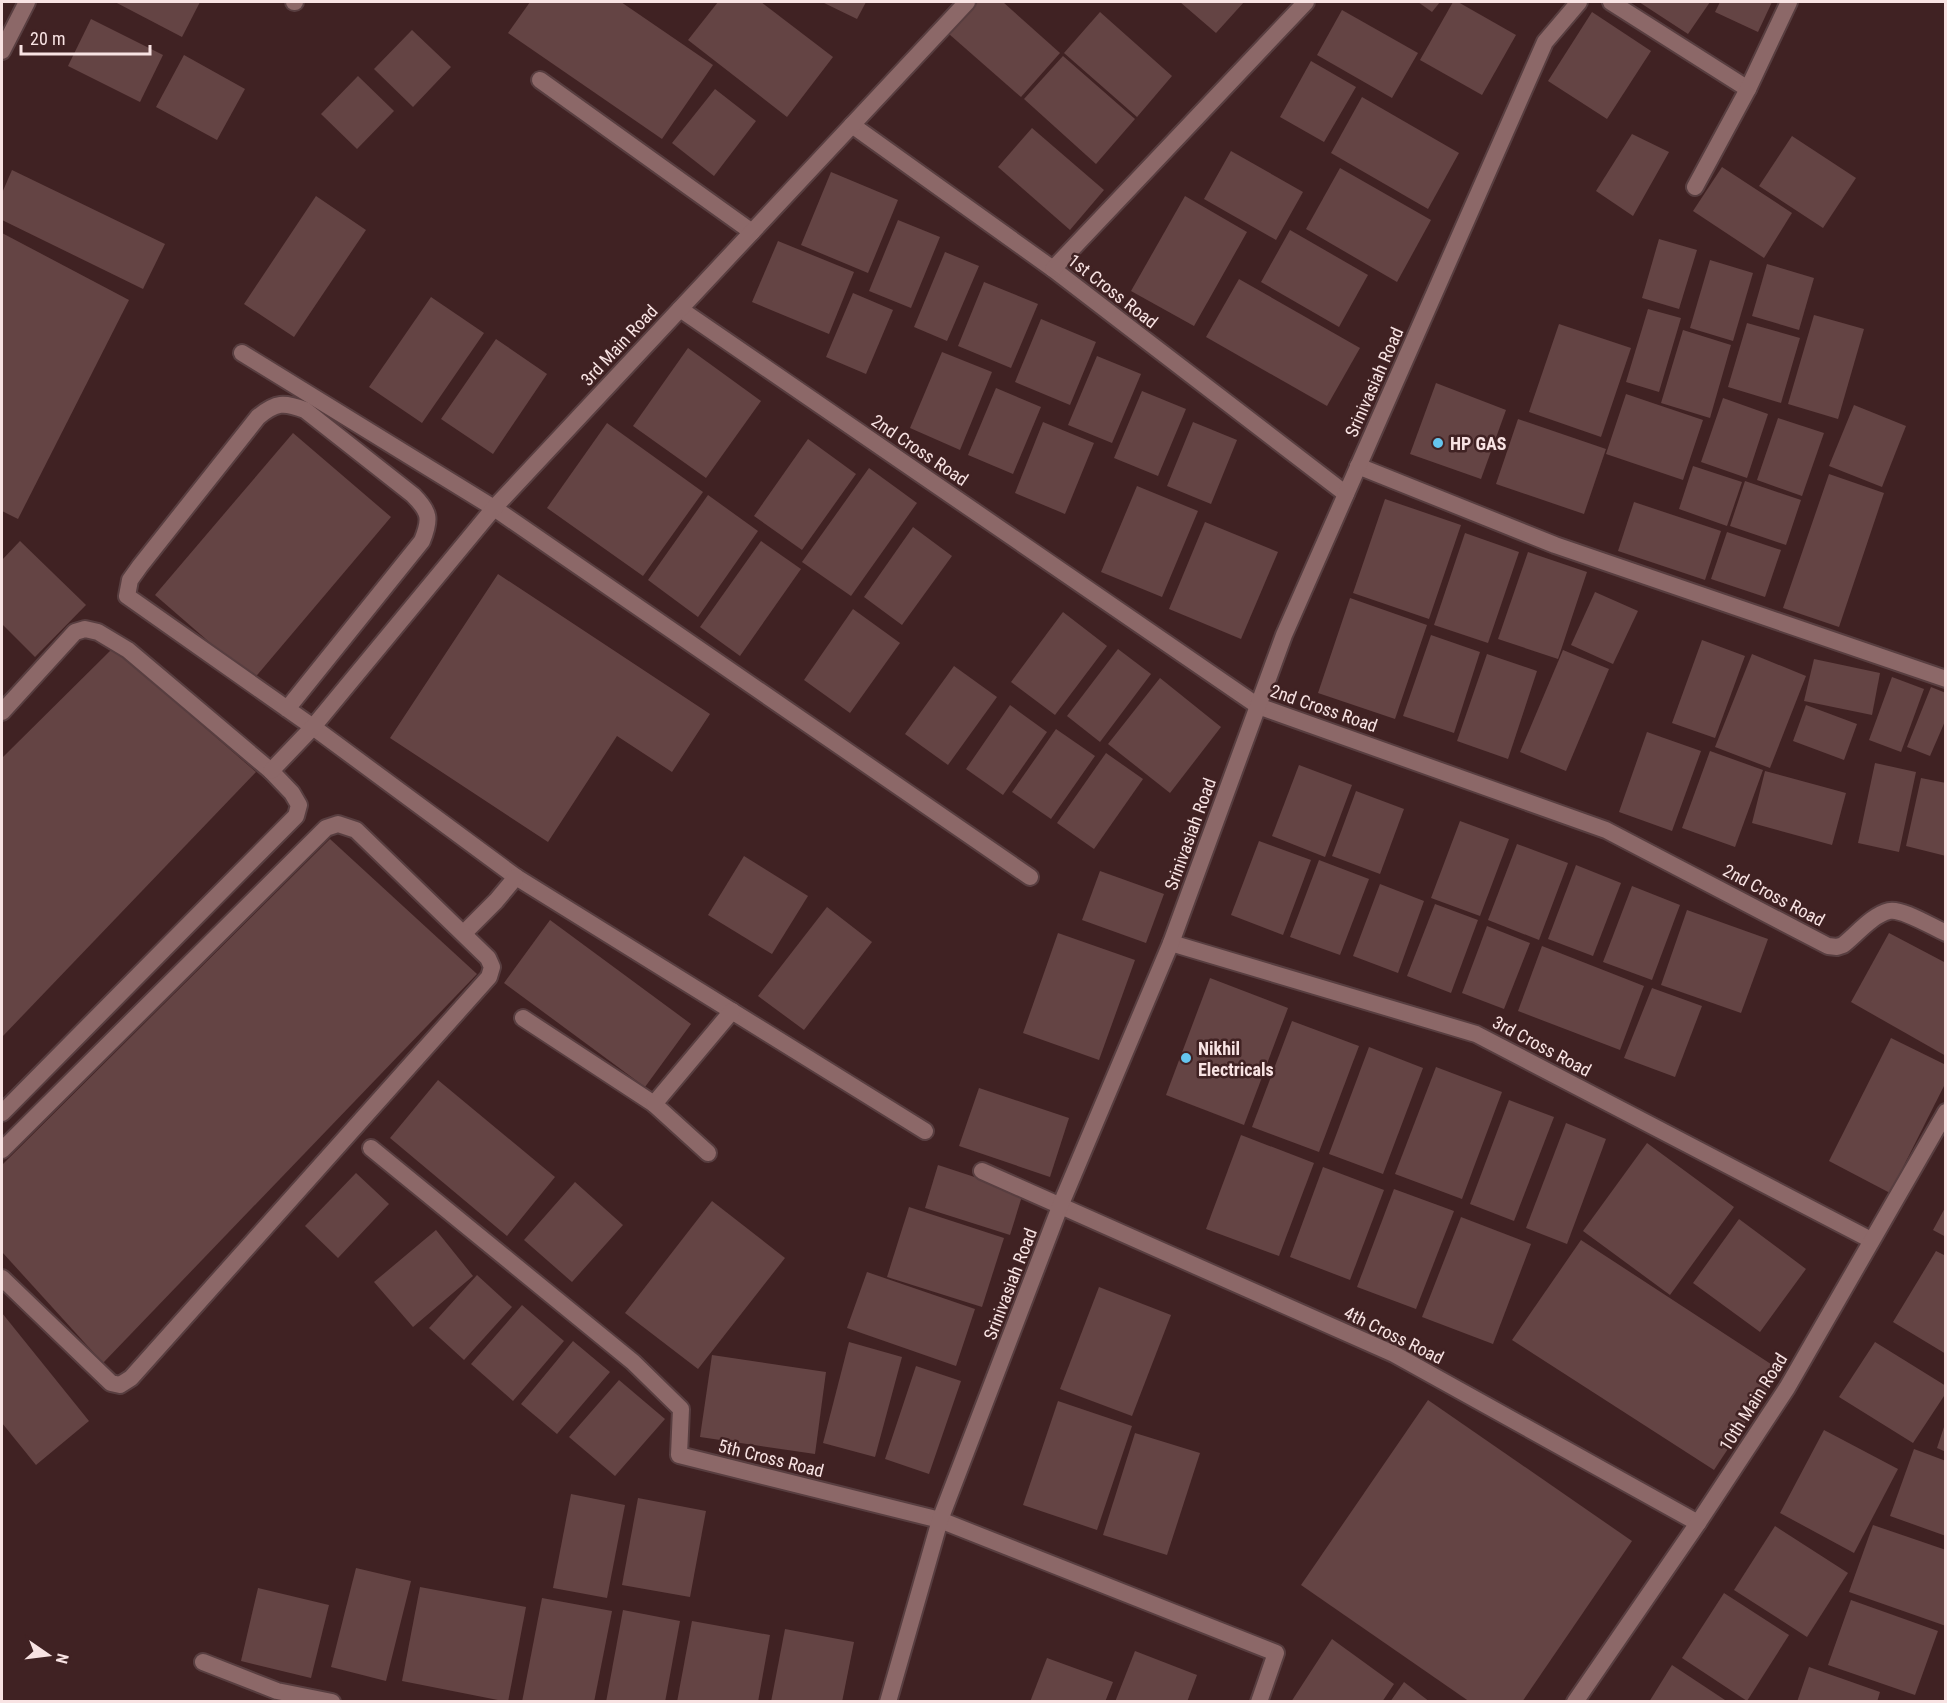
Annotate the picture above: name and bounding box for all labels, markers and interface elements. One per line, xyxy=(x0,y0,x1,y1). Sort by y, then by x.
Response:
scale bar xyxy=(21,18,150,56)
text: 20 m xyxy=(30,28,65,49)
street label: 1st Cross Road xyxy=(1064,250,1162,332)
street label: 3rd Main Road xyxy=(576,300,662,390)
street label: Srinivasiah Road xyxy=(1340,324,1408,440)
street label: 2nd Cross Road xyxy=(868,410,972,490)
place label: HP GAS xyxy=(1450,433,1507,454)
marker: HP GAS xyxy=(1431,436,1445,450)
street label: 2nd Cross Road xyxy=(1268,680,1380,736)
street label: Srinivasiah Road xyxy=(1160,775,1220,893)
street label: 2nd Cross Road xyxy=(1720,859,1828,931)
street label: 3rd Cross Road xyxy=(1489,1011,1595,1081)
place label: Nikhil Electricals xyxy=(1198,1038,1274,1080)
marker: Nikhil Electricals xyxy=(1179,1051,1193,1065)
street label: Srinivasiah Road xyxy=(979,1225,1041,1343)
street label: 4th Cross Road xyxy=(1341,1302,1447,1368)
street label: 10th Main Road xyxy=(1715,1349,1791,1455)
street label: 5th Cross Road xyxy=(716,1435,826,1481)
north arrow xyxy=(18,1625,78,1685)
text: N xyxy=(52,1651,72,1666)

